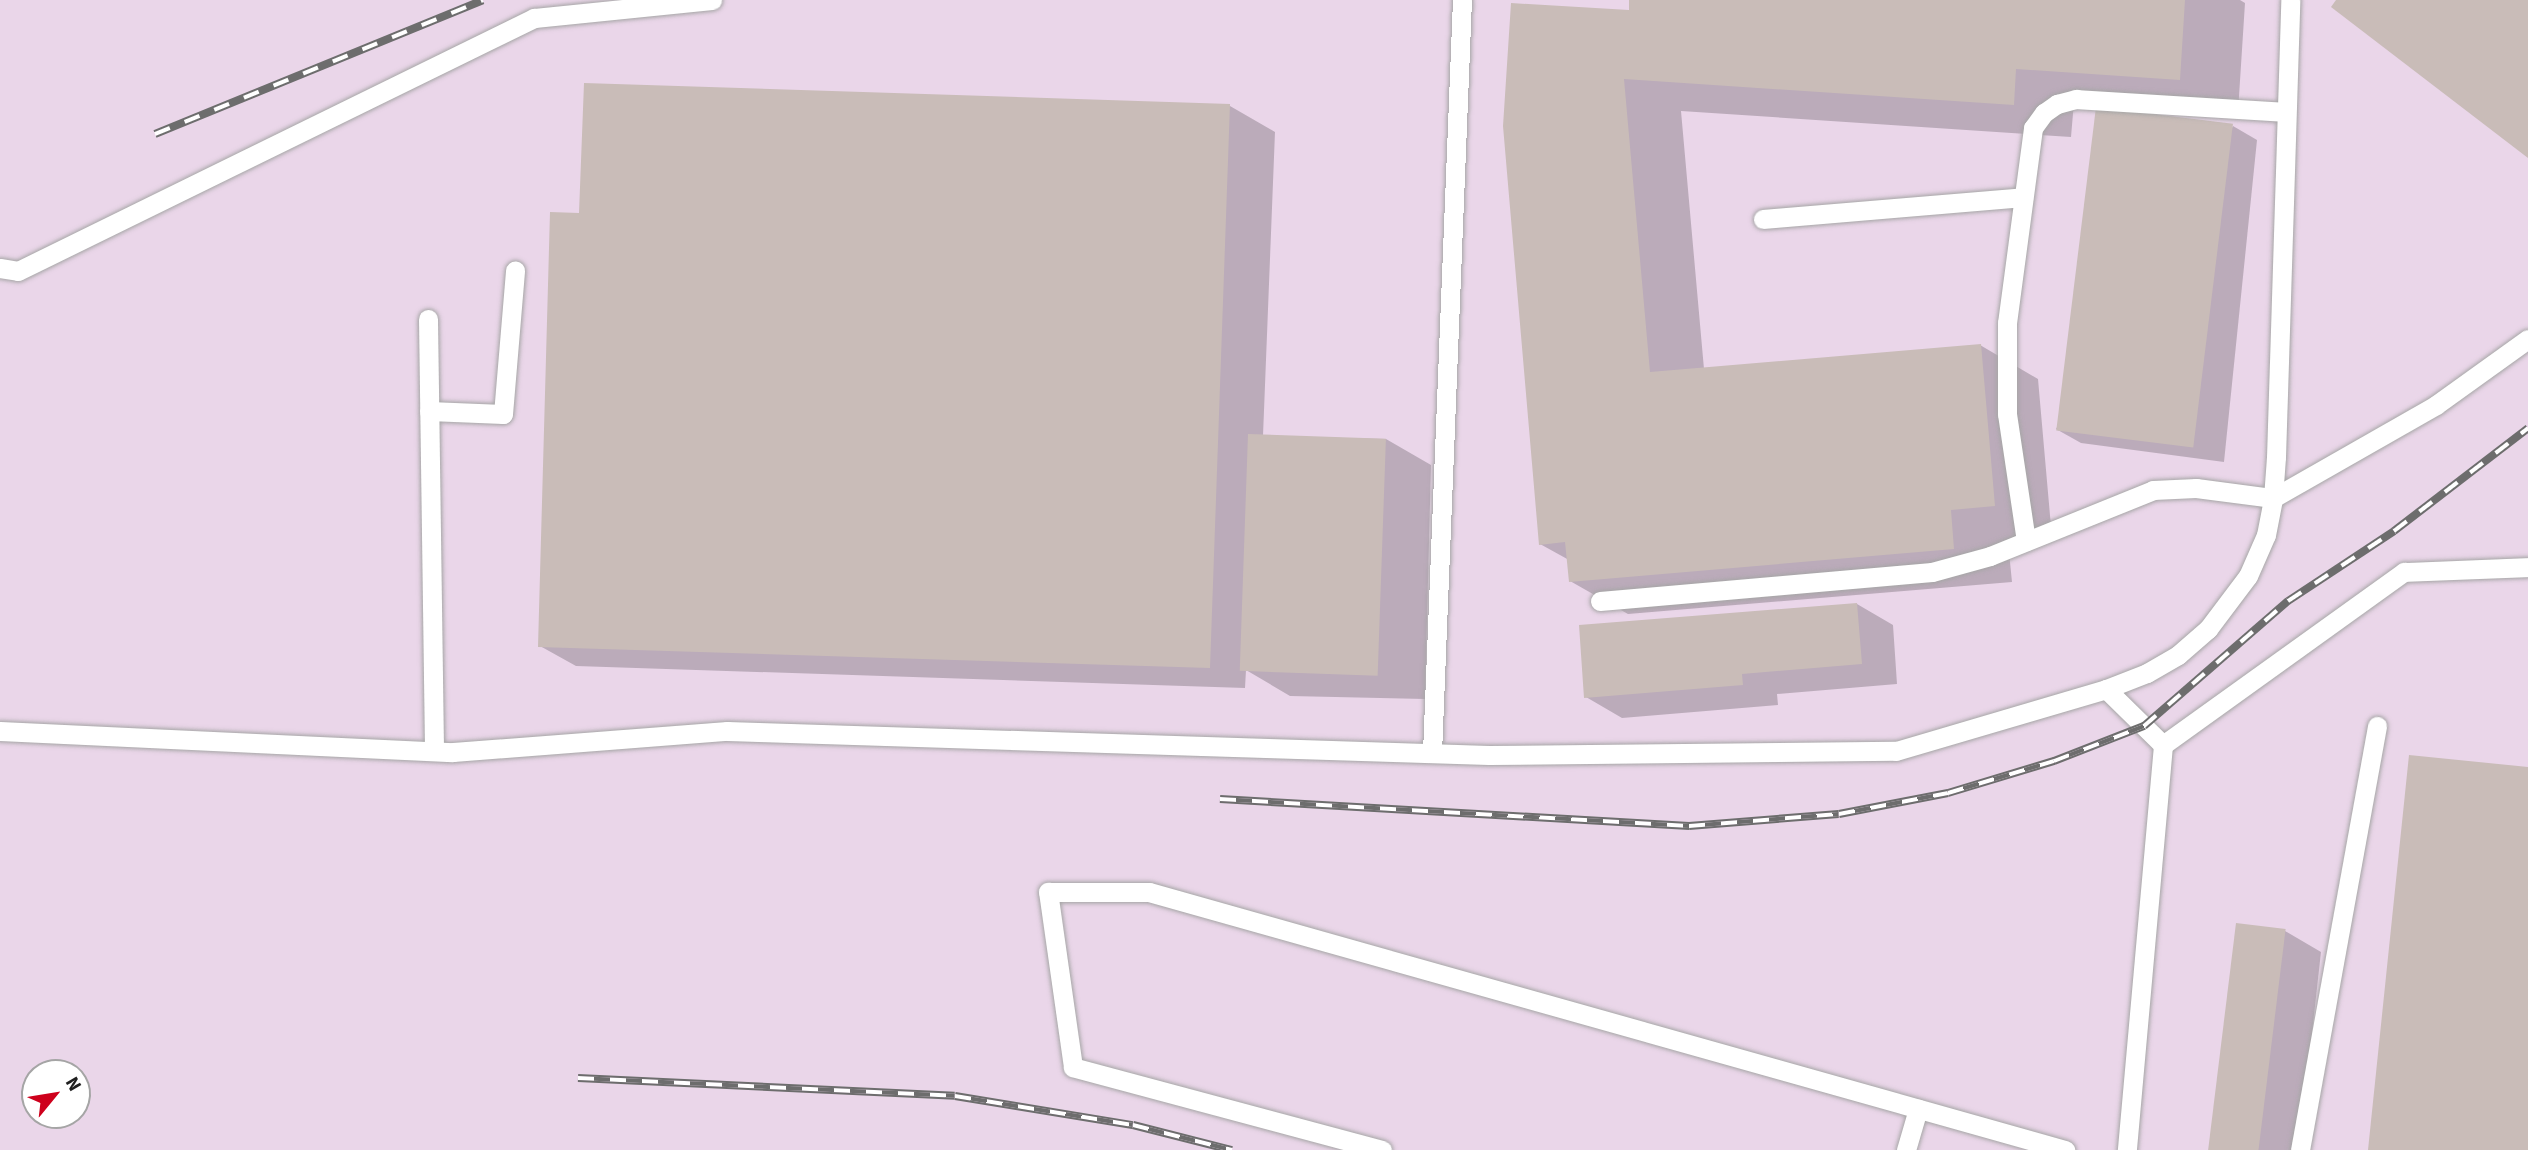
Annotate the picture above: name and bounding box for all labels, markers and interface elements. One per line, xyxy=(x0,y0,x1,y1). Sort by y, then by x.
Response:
north arrow xyxy=(21,1059,91,1129)
text: N xyxy=(58,1072,88,1096)

